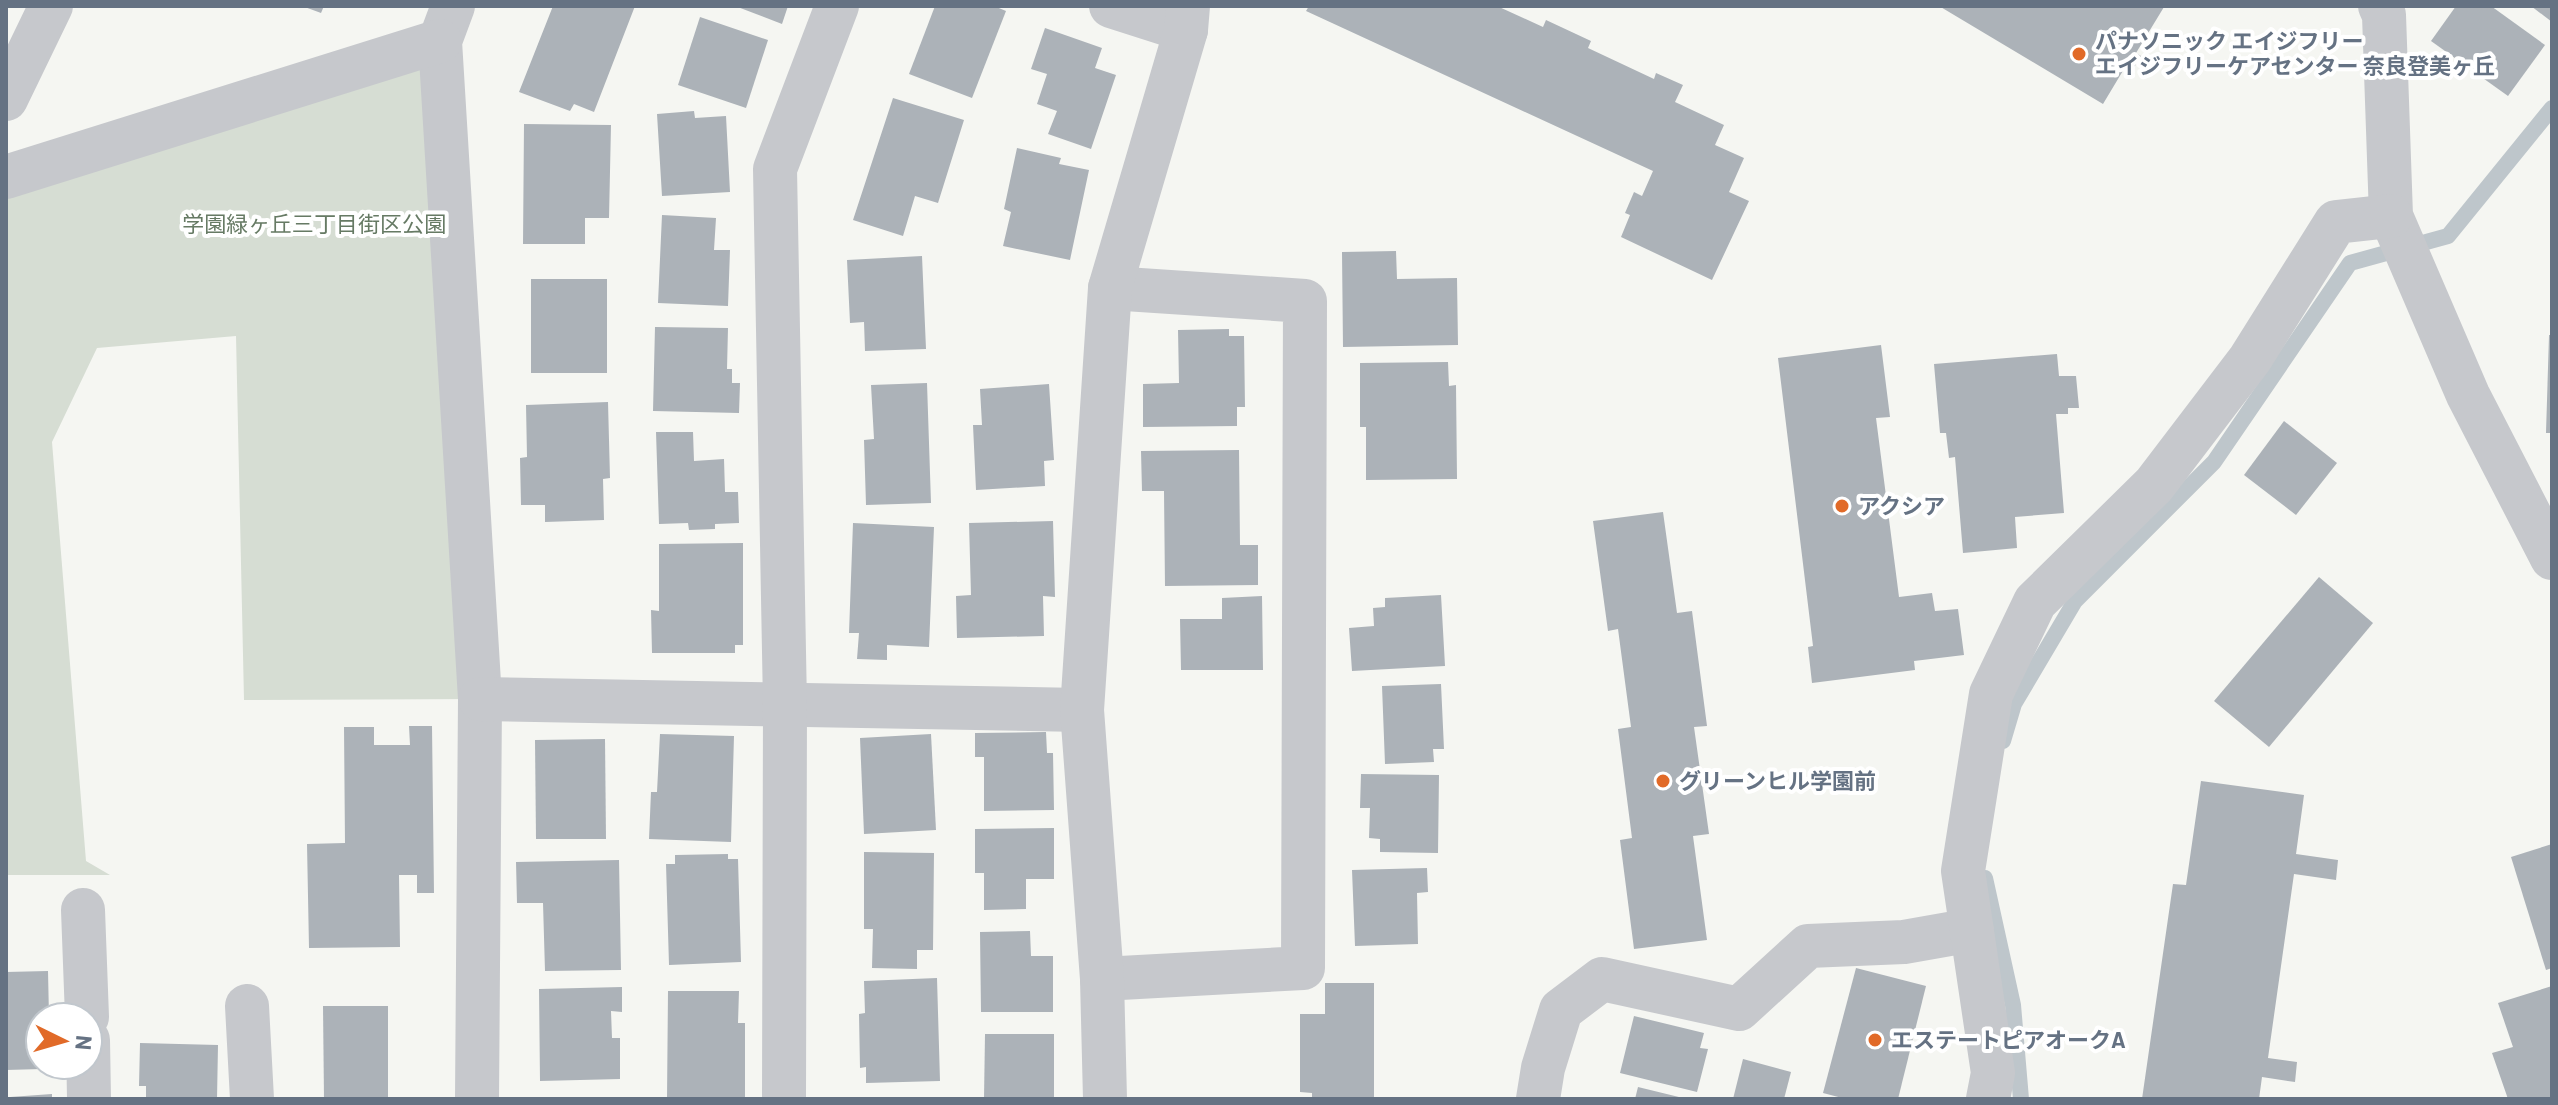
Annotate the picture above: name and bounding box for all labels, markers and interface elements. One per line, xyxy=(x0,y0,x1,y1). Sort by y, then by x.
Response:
place label: パナソニック エイジフリー エイジフリーケアセンター 奈良登美ヶ丘 xyxy=(2095,27,2495,78)
marker: パナソニック エイジフリー エイジフリーケアセンター 奈良登美ヶ丘 xyxy=(2070,45,2088,63)
park label: 学園緑ヶ丘三丁目街区公園 xyxy=(182,210,446,236)
place label: アクシア xyxy=(1858,492,1945,518)
marker: アクシア xyxy=(1833,497,1851,515)
place label: グリーンヒル学園前 xyxy=(1679,767,1876,793)
marker: グリーンヒル学園前 xyxy=(1654,772,1672,790)
north arrow xyxy=(24,1001,104,1081)
place label: エステートピアオークA xyxy=(1891,1026,2126,1052)
marker: エステートピアオークA xyxy=(1866,1031,1884,1049)
text: N xyxy=(71,1034,99,1051)

